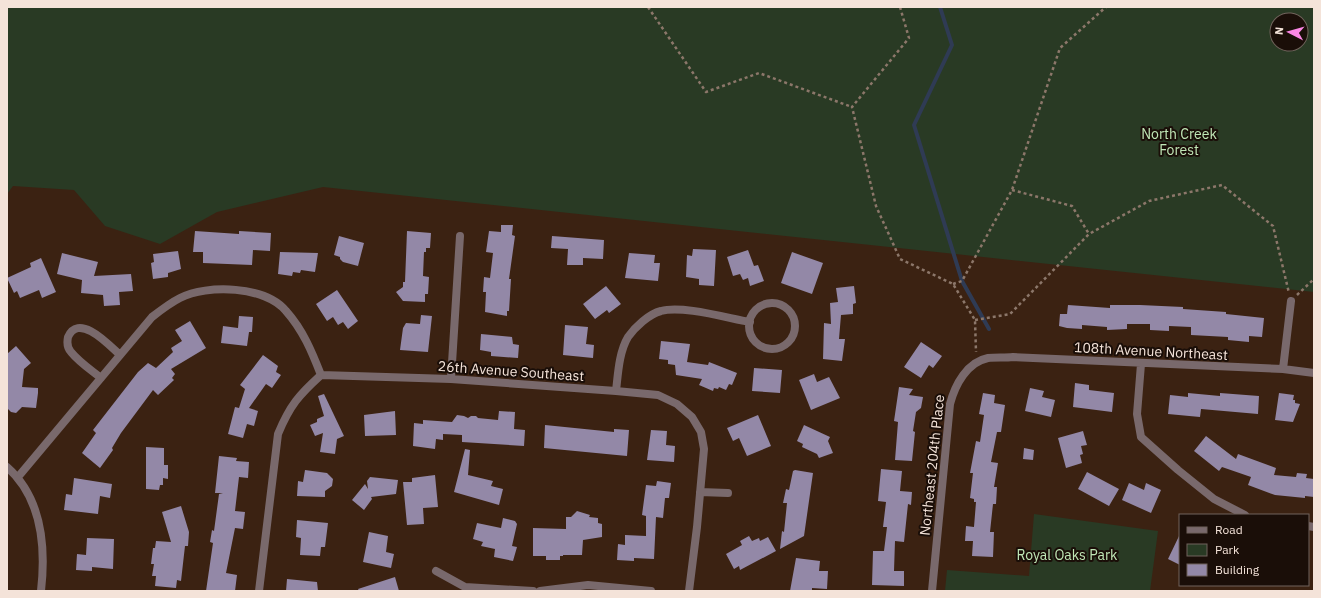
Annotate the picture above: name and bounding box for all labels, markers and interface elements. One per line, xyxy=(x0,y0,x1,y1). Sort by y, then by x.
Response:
north arrow xyxy=(1269,12,1309,52)
text: N xyxy=(1272,26,1286,36)
park label: North Creek Forest xyxy=(1141,125,1217,159)
street label: 108th Avenue Northeast xyxy=(1074,338,1228,364)
street label: 26th Avenue Southeast xyxy=(437,357,585,385)
street label: Northeast 204th Place xyxy=(916,393,948,536)
legend xyxy=(1179,514,1309,586)
text: Road xyxy=(1215,522,1243,537)
text: Park xyxy=(1215,542,1240,557)
park label: Royal Oaks Park xyxy=(1017,546,1118,564)
text: Building xyxy=(1215,562,1260,577)

